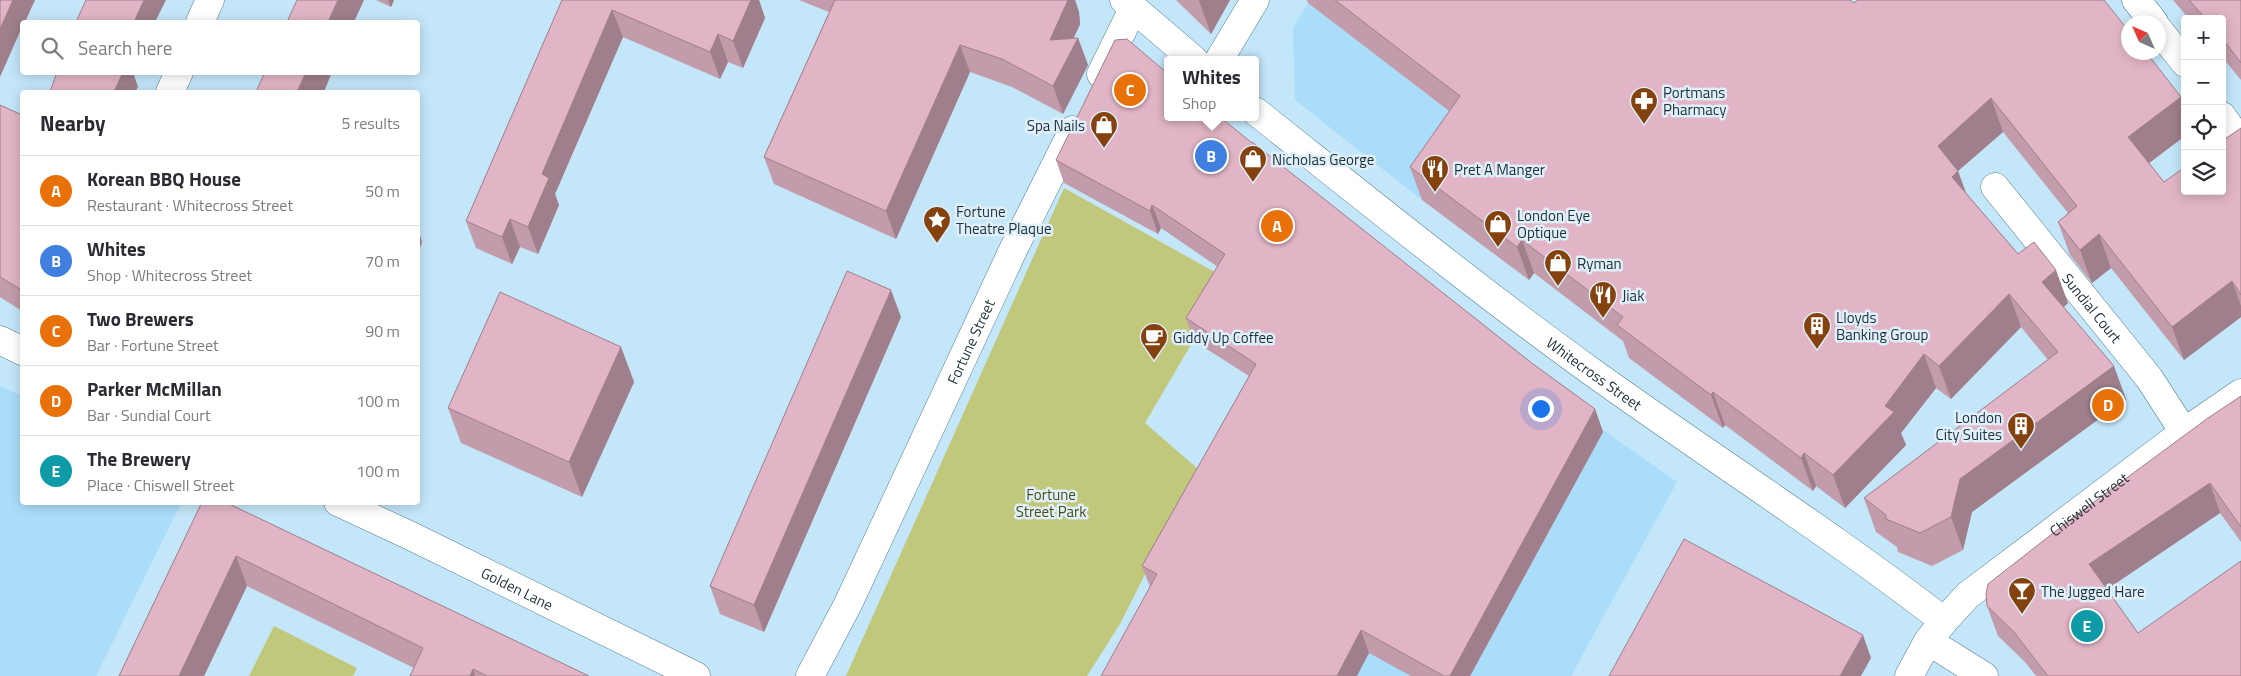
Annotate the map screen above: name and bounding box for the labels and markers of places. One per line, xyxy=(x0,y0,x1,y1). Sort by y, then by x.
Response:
pin: C xyxy=(1114,71,1146,109)
place label: Portmans Pharmacy xyxy=(1663,81,1727,121)
pharmacy icon: Portmans Pharmacy xyxy=(1629,86,1659,125)
shop icon: Spa Nails xyxy=(1089,110,1119,149)
place label: Spa Nails xyxy=(1027,114,1085,137)
pin: B xyxy=(1195,137,1227,175)
shop icon: Nicholas George xyxy=(1238,144,1268,183)
place label: Nicholas George xyxy=(1272,148,1374,171)
restaurant icon: Pret A Manger xyxy=(1420,154,1450,193)
place label: Pret A Manger xyxy=(1454,158,1545,181)
place label: Fortune Theatre Plaque xyxy=(956,200,1052,240)
place label: London Eye Optique xyxy=(1517,204,1590,244)
place icon: Fortune Theatre Plaque xyxy=(922,205,952,244)
pin: A xyxy=(1261,207,1293,245)
shop icon: London Eye Optique xyxy=(1483,209,1513,248)
shop icon: Ryman xyxy=(1543,248,1573,287)
place label: Ryman xyxy=(1577,252,1622,275)
restaurant icon: Jiak xyxy=(1588,280,1618,319)
place label: Jiak xyxy=(1622,284,1644,307)
place label: Lloyds Banking Group xyxy=(1836,306,1929,346)
building icon: Lloyds Banking Group xyxy=(1802,311,1832,350)
cafe icon: Giddy Up Coffee xyxy=(1139,322,1169,361)
place label: Giddy Up Coffee xyxy=(1173,326,1274,349)
pin: D xyxy=(2092,386,2124,424)
place label: London City Suites xyxy=(1936,406,2002,446)
building icon: London City Suites xyxy=(2006,411,2036,450)
bar icon: The Jugged Hare xyxy=(2007,576,2037,615)
place label: The Jugged Hare xyxy=(2041,580,2145,603)
pin: E xyxy=(2071,607,2103,645)

